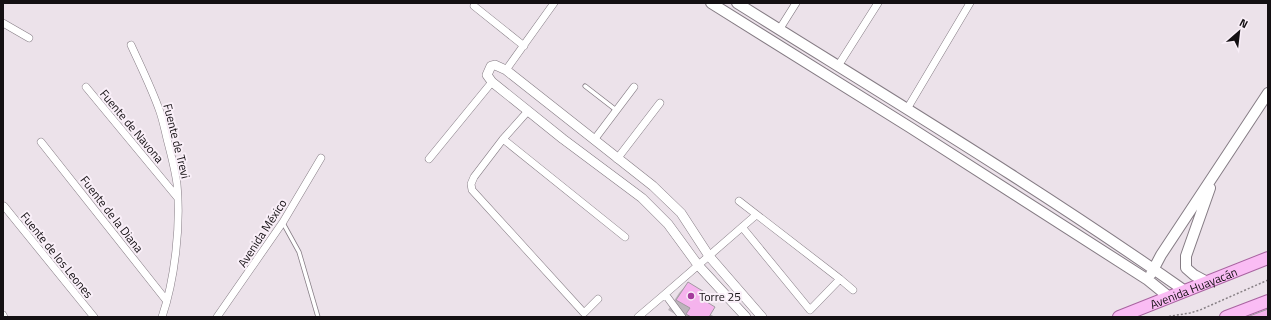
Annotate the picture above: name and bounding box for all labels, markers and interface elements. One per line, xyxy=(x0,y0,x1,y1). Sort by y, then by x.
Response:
north arrow xyxy=(1219,12,1259,52)
text: N xyxy=(1237,14,1251,32)
street label: Fuente de Navona xyxy=(95,85,169,167)
street label: Fuente de Trevi xyxy=(159,102,195,180)
street label: Fuente de la Diana xyxy=(76,171,148,257)
street label: Avenida México xyxy=(233,195,291,271)
street label: Fuente de los Leones xyxy=(16,208,98,303)
street label: Avenida Huayacán xyxy=(1147,262,1240,313)
place label: Torre 25 xyxy=(699,287,741,306)
marker: Torre 25 xyxy=(686,291,696,301)

